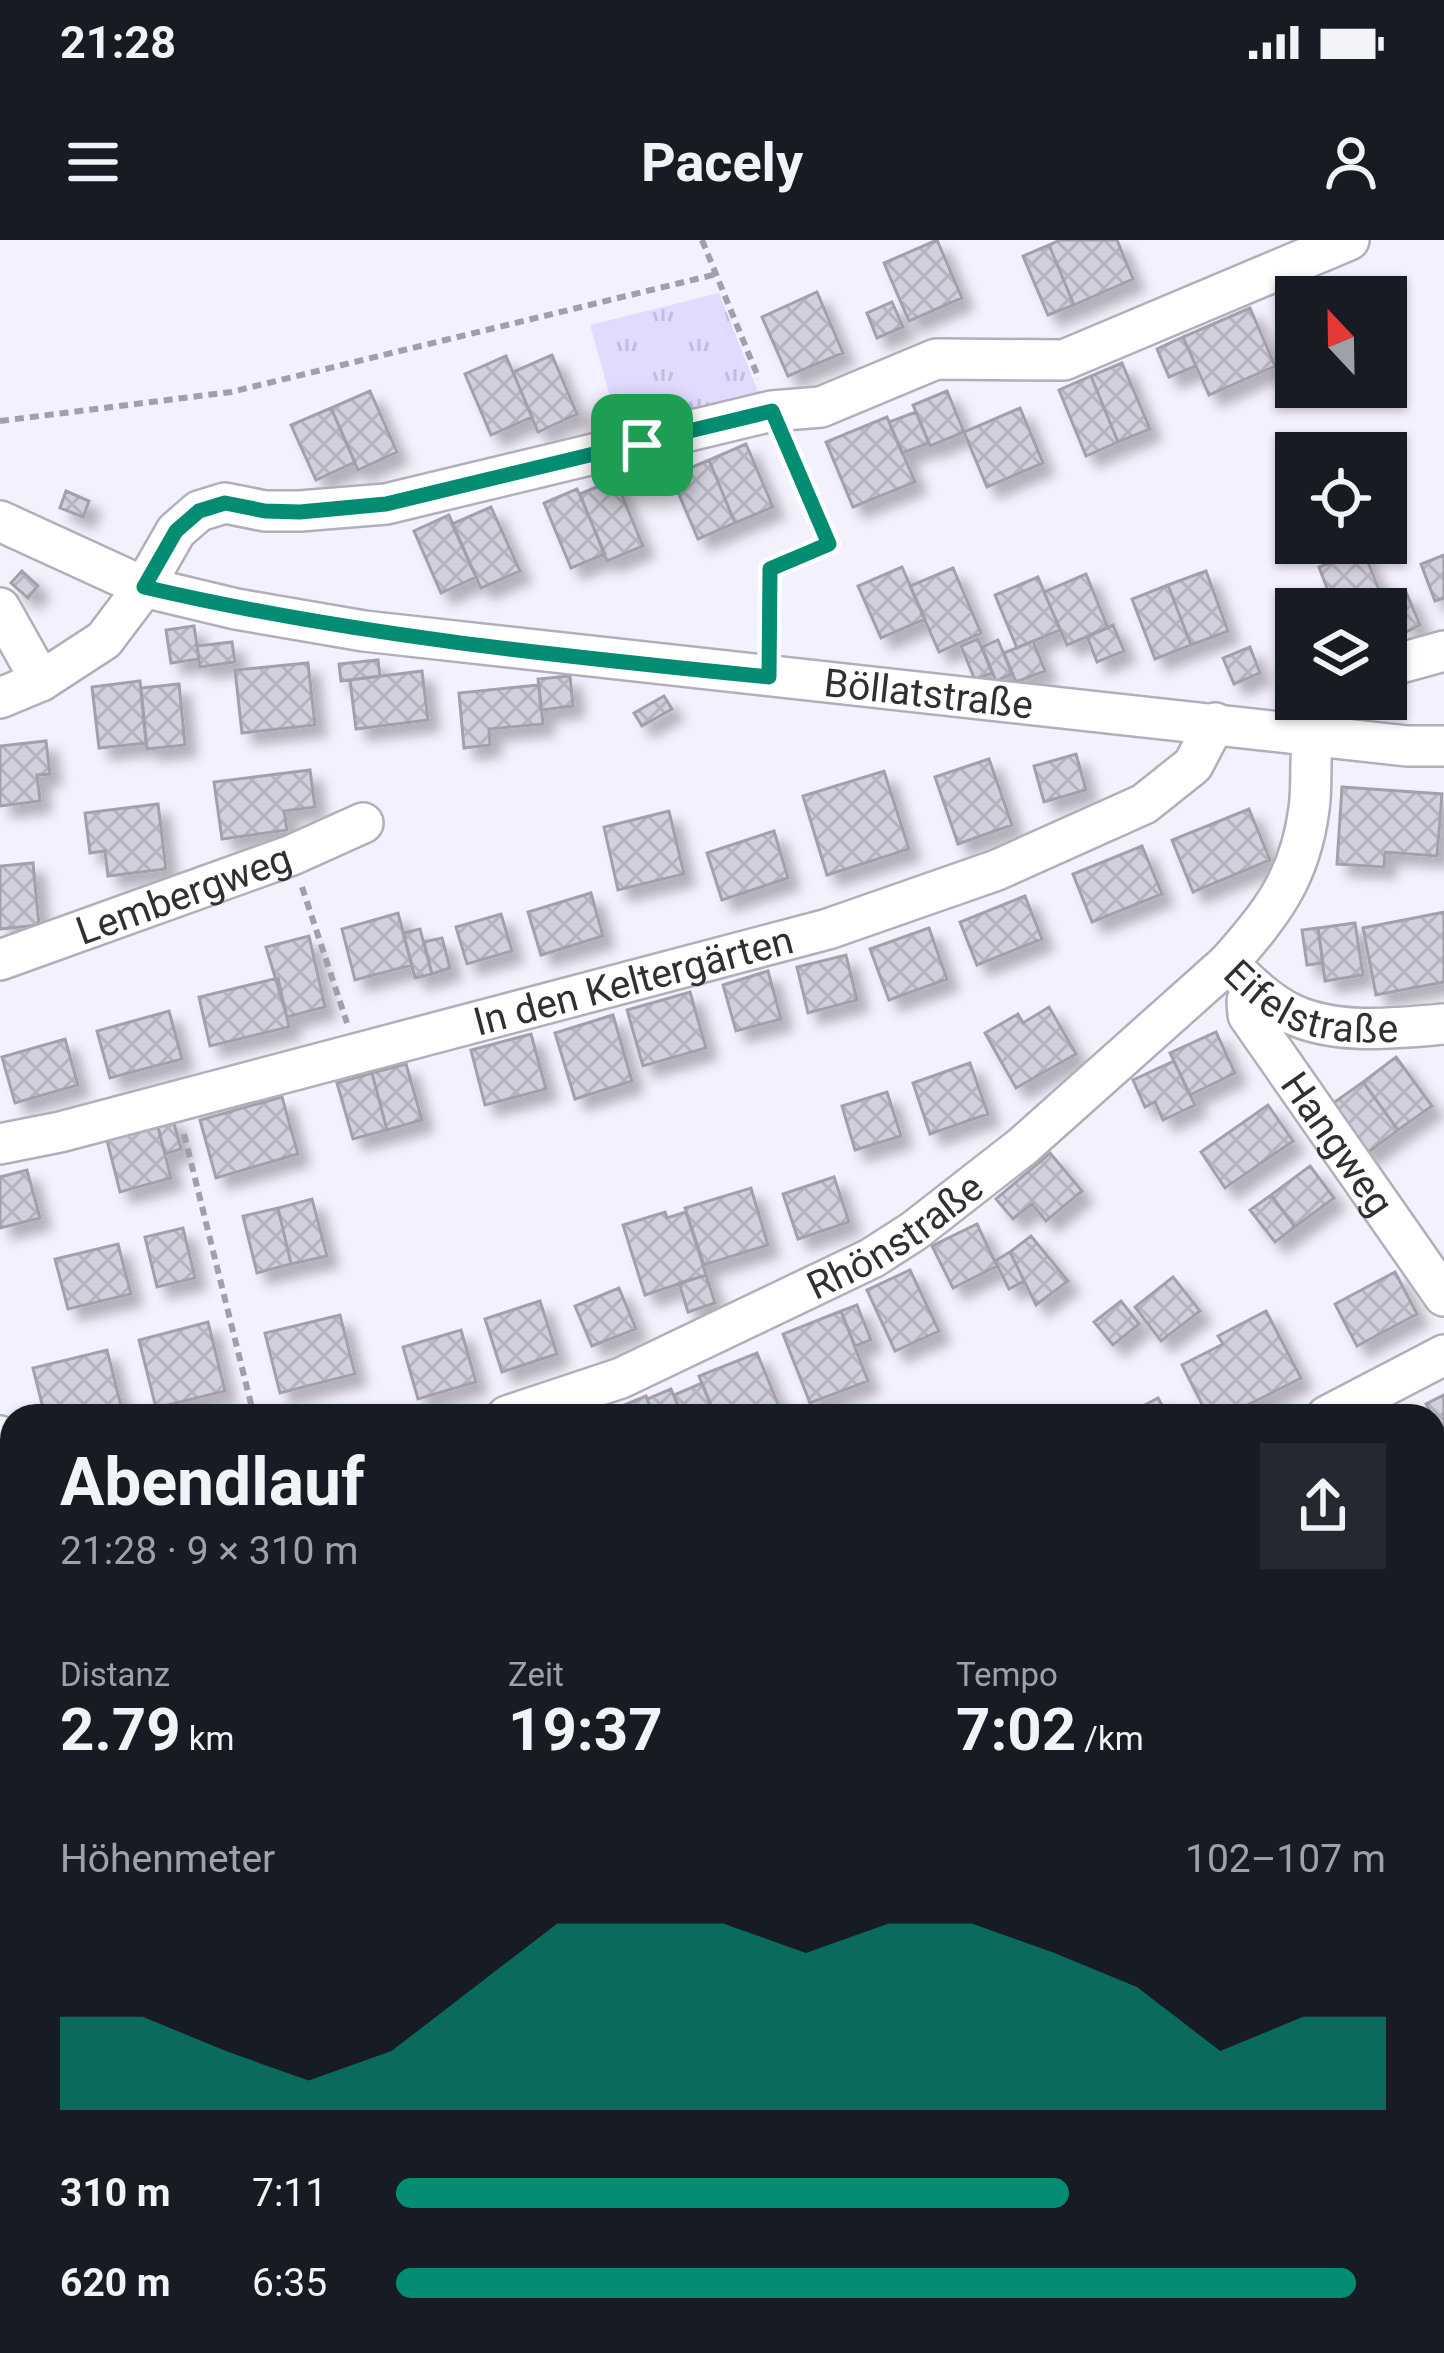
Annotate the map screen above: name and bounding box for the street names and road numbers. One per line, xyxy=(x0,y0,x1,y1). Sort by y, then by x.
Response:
street label: Böllatstraße xyxy=(822,660,1035,729)
street label: Lembergweg xyxy=(70,835,298,955)
street label: In den Keltergärten xyxy=(469,917,798,1046)
street label: Eifelstraße xyxy=(1215,951,1399,1053)
street label: Hangweg xyxy=(1271,1064,1403,1225)
street label: Rhönstraße xyxy=(800,1164,992,1310)

